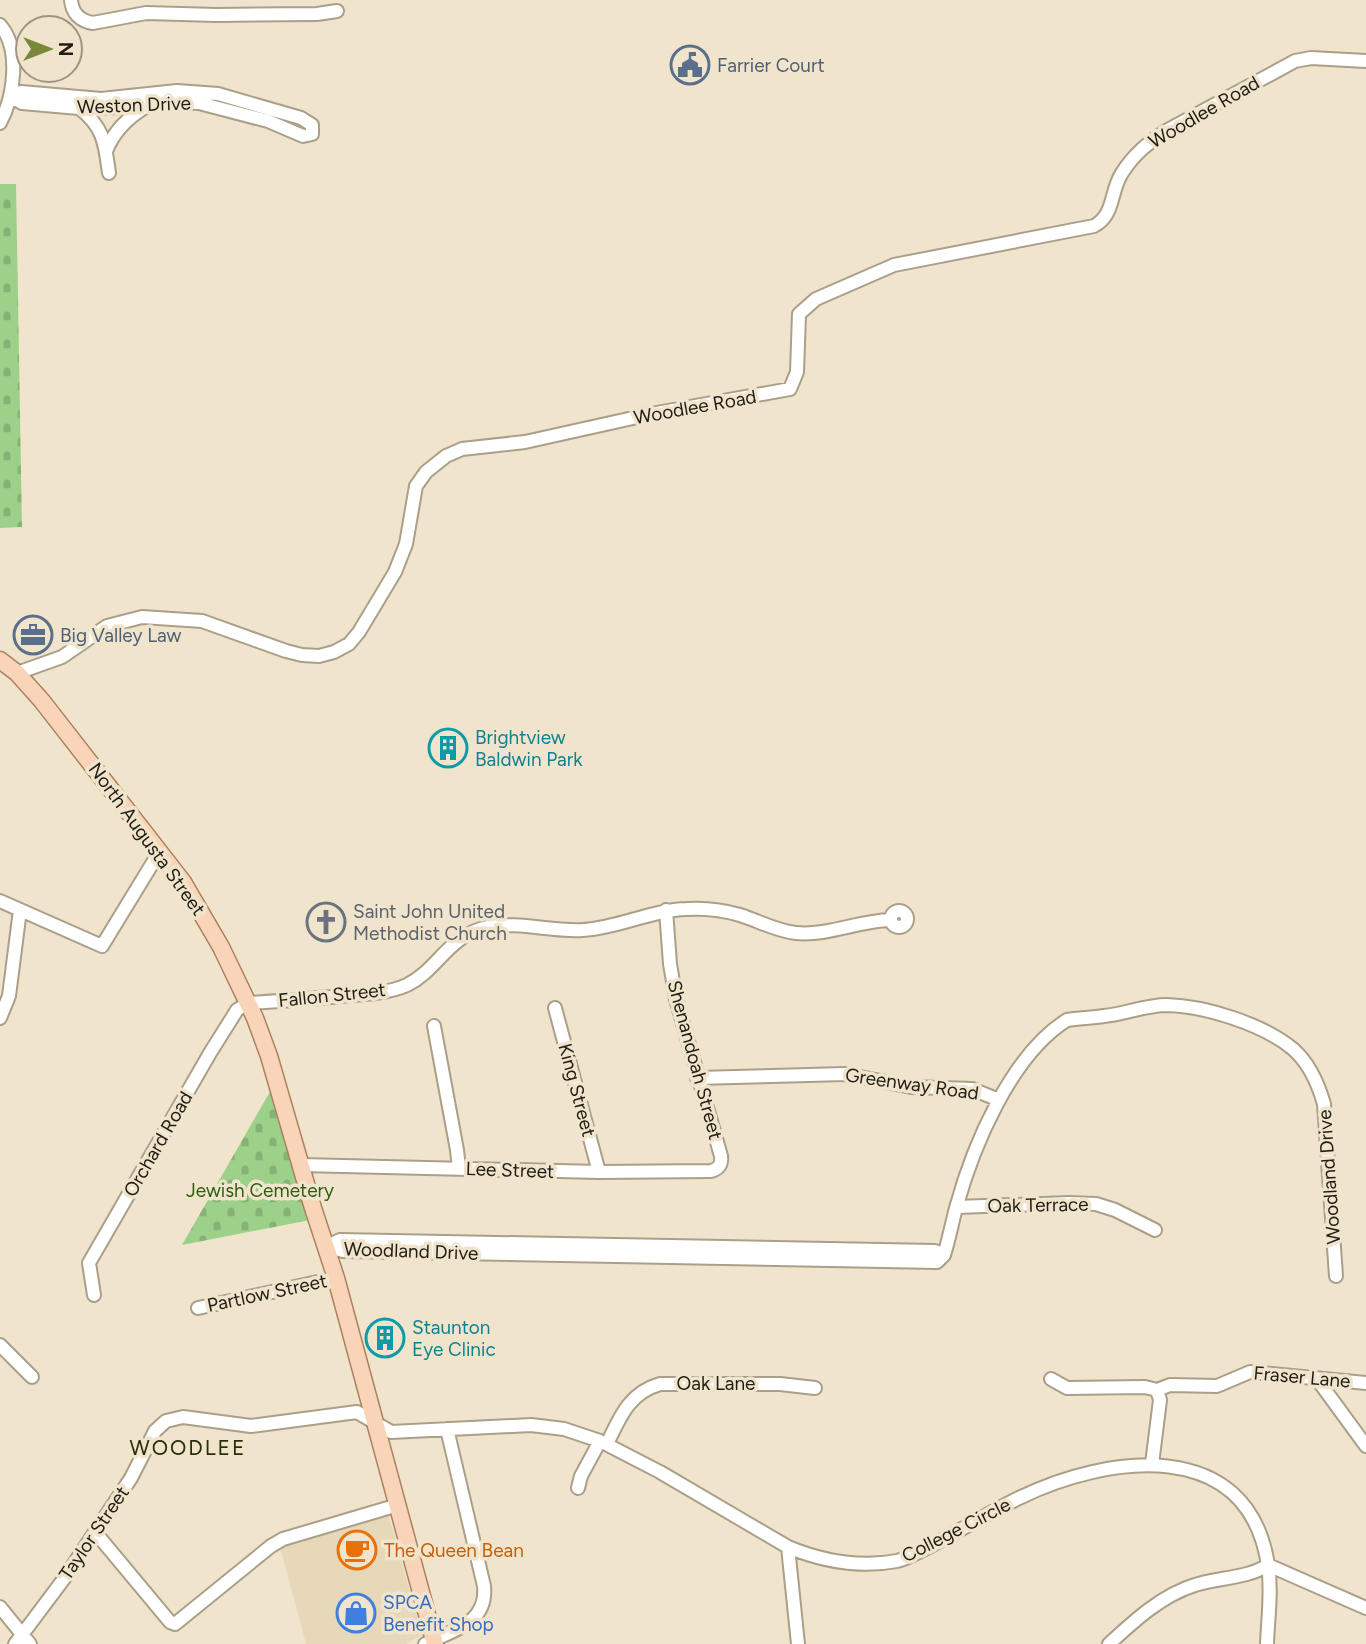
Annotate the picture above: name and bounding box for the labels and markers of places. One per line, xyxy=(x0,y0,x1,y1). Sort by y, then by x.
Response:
public building icon: Farrier Court xyxy=(669,44,711,86)
place label: Farrier Court xyxy=(717,54,825,77)
office icon: Big Valley Law xyxy=(12,614,54,656)
place label: Big Valley Law xyxy=(60,624,182,647)
place label: Brightview Baldwin Park xyxy=(475,726,583,771)
building icon: Brightview Baldwin Park xyxy=(427,727,469,769)
place label: Saint John United Methodist Church xyxy=(353,900,507,945)
church icon: Saint John United Methodist Church xyxy=(305,901,347,943)
place label: Staunton Eye Clinic xyxy=(412,1316,496,1361)
building icon: Staunton Eye Clinic xyxy=(364,1317,406,1359)
cafe icon: The Queen Bean xyxy=(336,1529,378,1571)
place label: The Queen Bean xyxy=(384,1539,524,1562)
place label: SPCA Benefit Shop xyxy=(383,1591,494,1636)
shop icon: SPCA Benefit Shop xyxy=(335,1592,377,1634)

